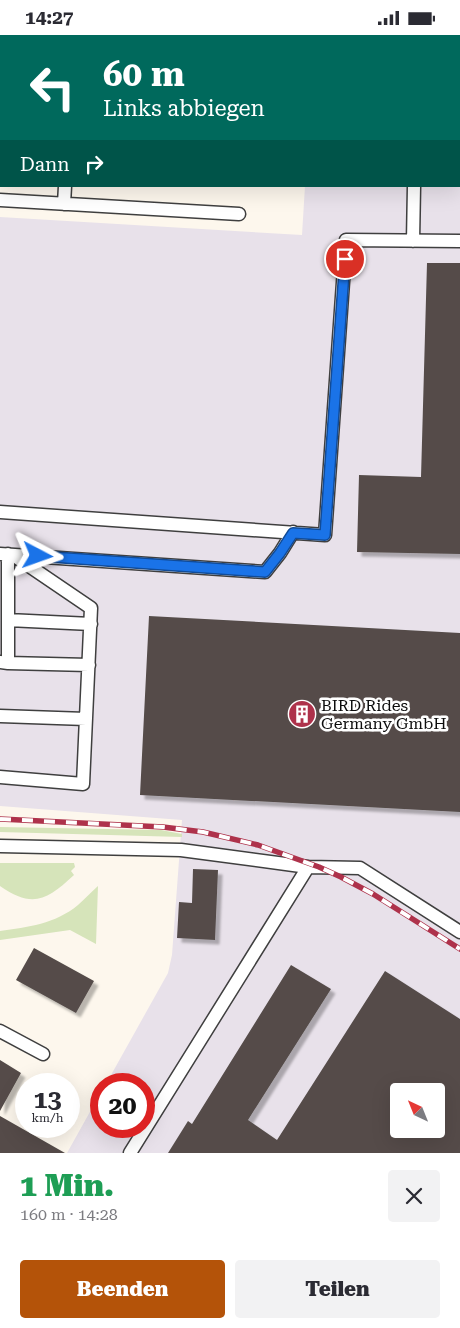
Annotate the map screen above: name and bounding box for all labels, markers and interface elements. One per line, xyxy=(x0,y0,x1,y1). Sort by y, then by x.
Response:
text: 14:27 xyxy=(25,6,74,29)
text: 60 m xyxy=(103,54,185,95)
icon: left xyxy=(20,55,85,120)
text: Links abbiegen xyxy=(103,96,265,121)
icon: right xyxy=(80,150,108,178)
text: Dann xyxy=(20,153,70,176)
pin xyxy=(324,238,366,280)
icon: arrive xyxy=(331,245,359,273)
position arrow xyxy=(11,529,63,581)
place label: BIRD Rides Germany GmbH xyxy=(321,696,447,733)
building icon: BIRD Rides Germany GmbH xyxy=(287,699,317,729)
speed limit sign: 20 xyxy=(90,1073,155,1138)
north arrow xyxy=(390,1083,445,1137)
map controls xyxy=(390,1083,445,1138)
text: 13 xyxy=(33,1085,62,1114)
text: km/h xyxy=(31,1111,64,1125)
text: 1 Min. xyxy=(20,1168,114,1203)
button: close xyxy=(388,1170,440,1222)
text: 160 m · 14:28 xyxy=(20,1205,118,1224)
button: Beenden xyxy=(20,1260,225,1318)
button: Teilen xyxy=(235,1260,440,1318)

